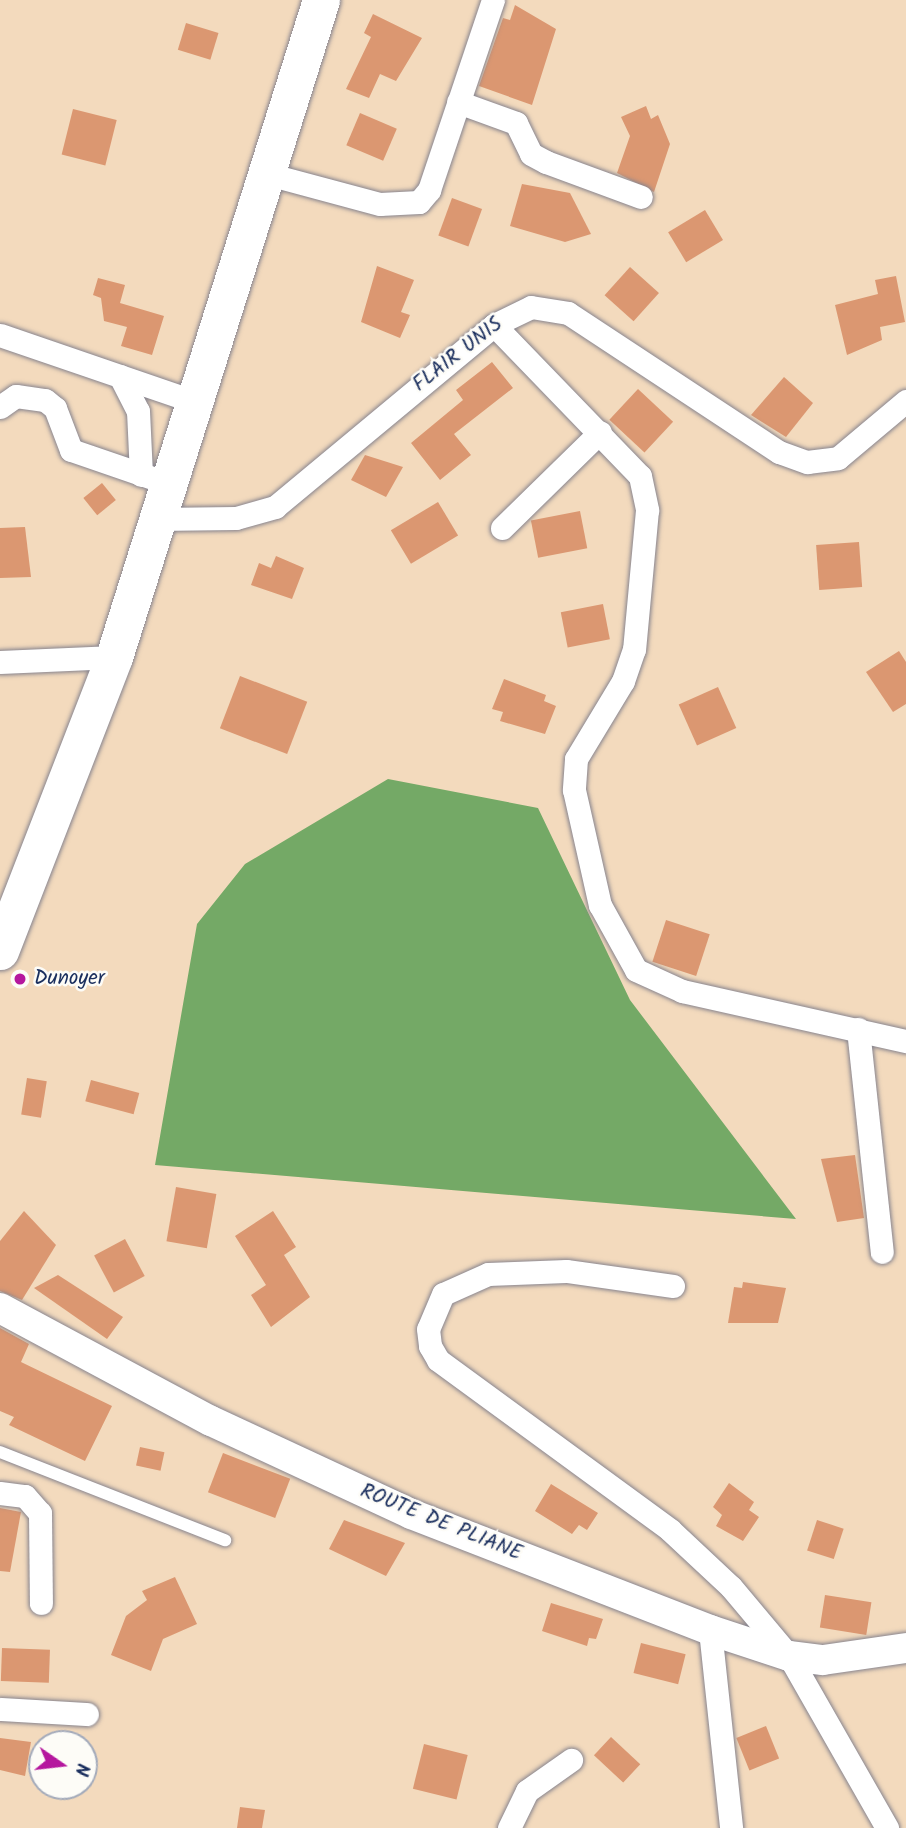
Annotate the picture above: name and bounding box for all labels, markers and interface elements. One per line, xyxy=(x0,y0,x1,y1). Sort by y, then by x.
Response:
street label: FLAIR UNIS xyxy=(408,312,508,398)
place label: Dunoyer xyxy=(34,966,105,992)
marker: Dunoyer xyxy=(12,971,28,987)
street label: ROUTE DE PLIANE xyxy=(356,1479,526,1567)
north arrow xyxy=(28,1730,98,1800)
text: N xyxy=(65,1760,97,1779)

